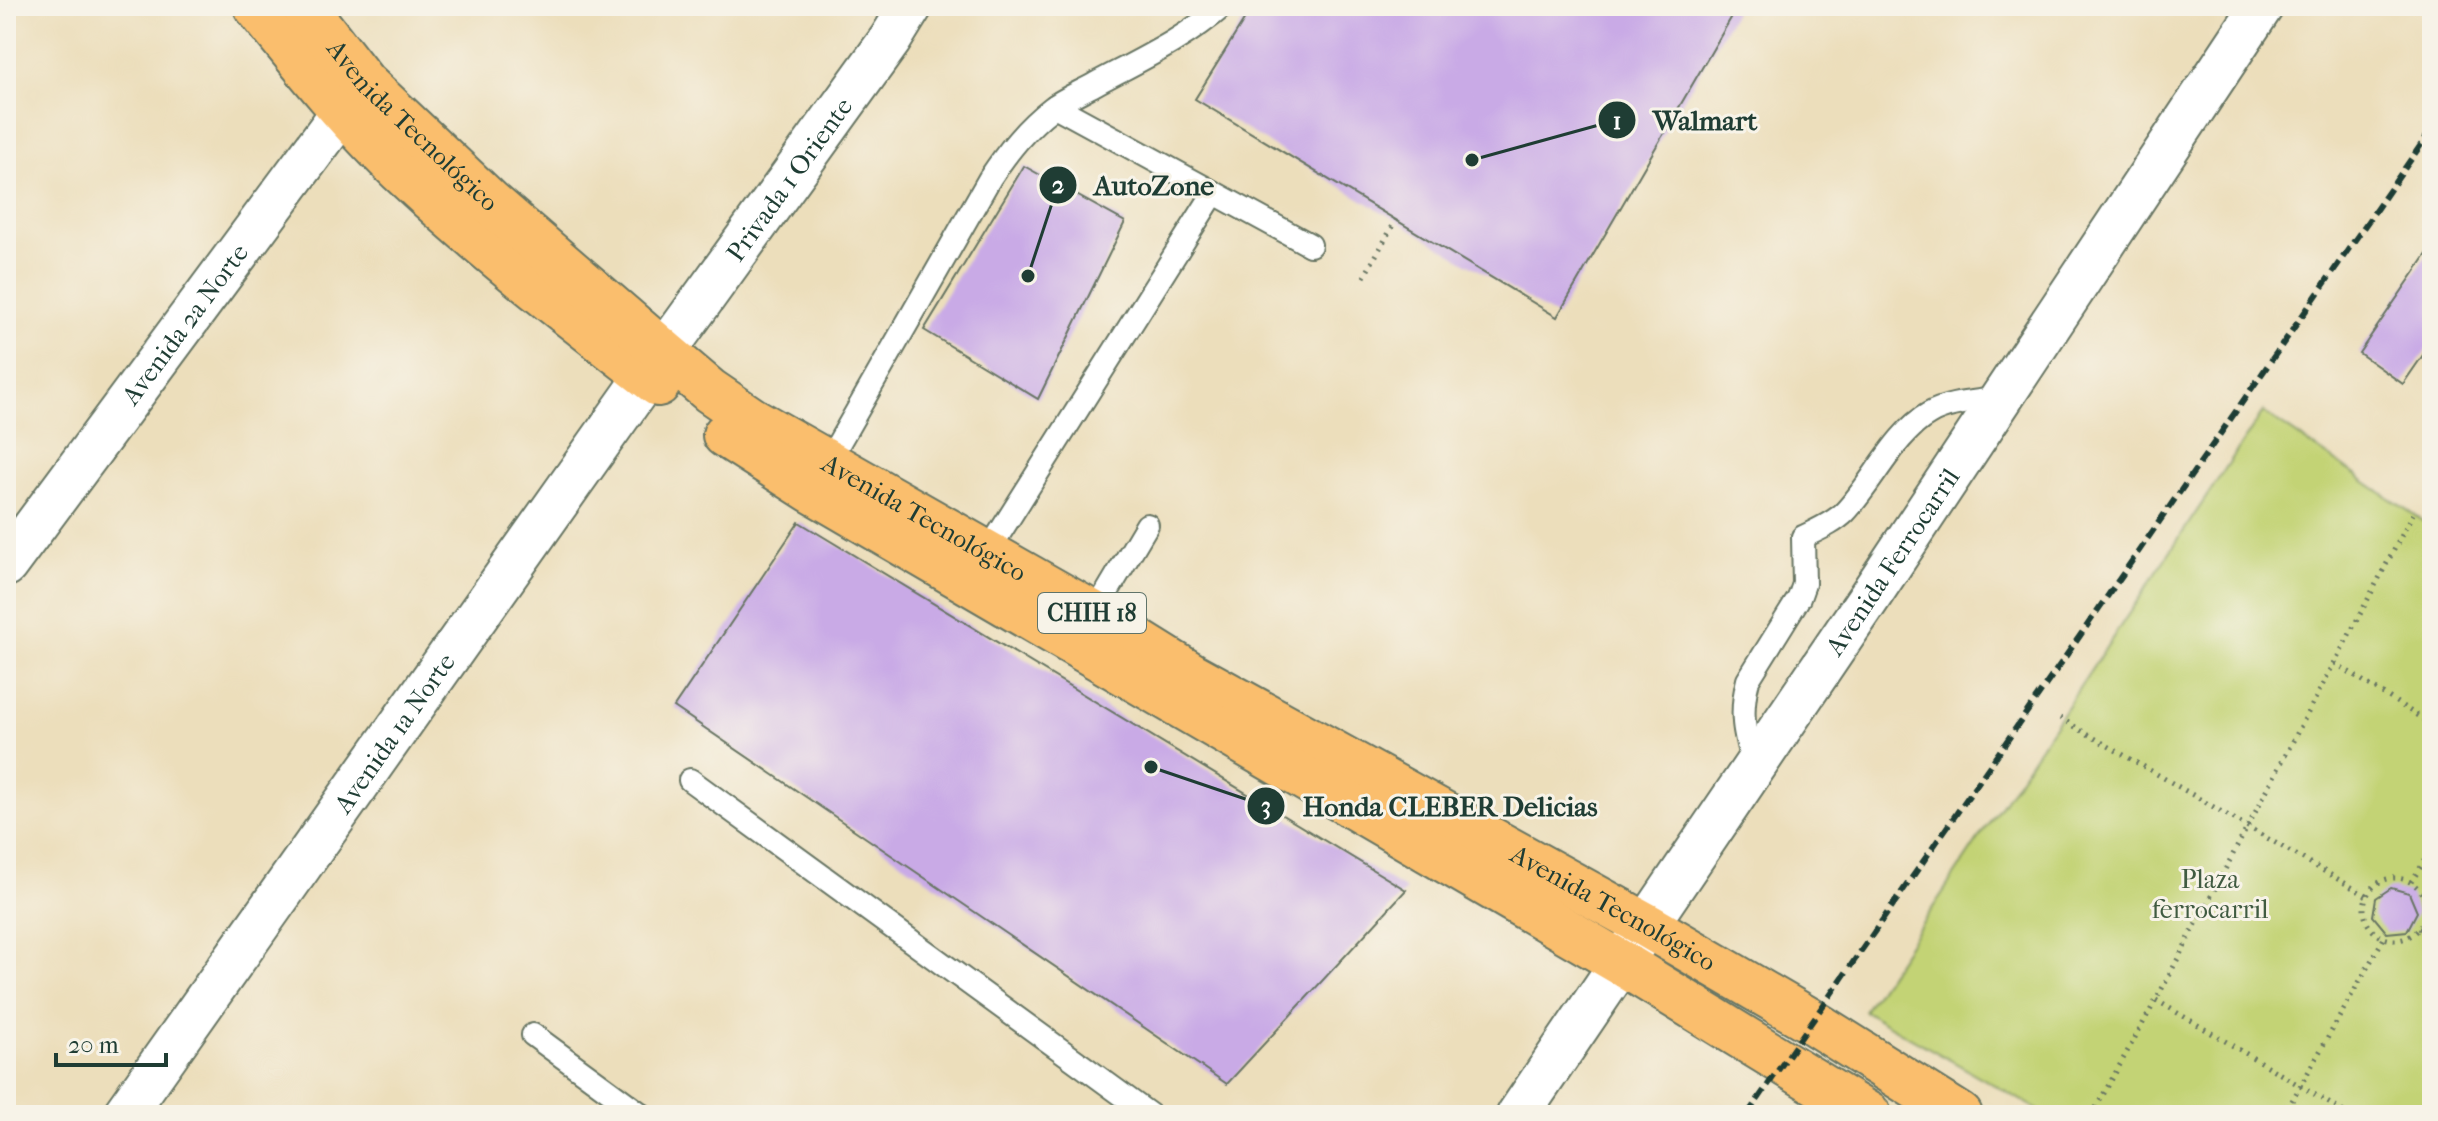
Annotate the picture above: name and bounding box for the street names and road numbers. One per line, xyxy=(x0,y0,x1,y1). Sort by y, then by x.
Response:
street label: Avenida Tecnológico xyxy=(320,33,505,218)
street label: Privada 1 Oriente xyxy=(720,92,859,268)
street label: Avenida 2a Norte xyxy=(115,238,255,412)
street label: Avenida Tecnológico xyxy=(816,447,1032,588)
street label: Avenida Ferrocarril xyxy=(1819,463,1966,662)
road number: CHIH 18 xyxy=(1038,593,1146,633)
street label: Avenida 1a Norte xyxy=(327,647,462,820)
street label: Avenida Tecnológico xyxy=(1504,838,1721,978)

